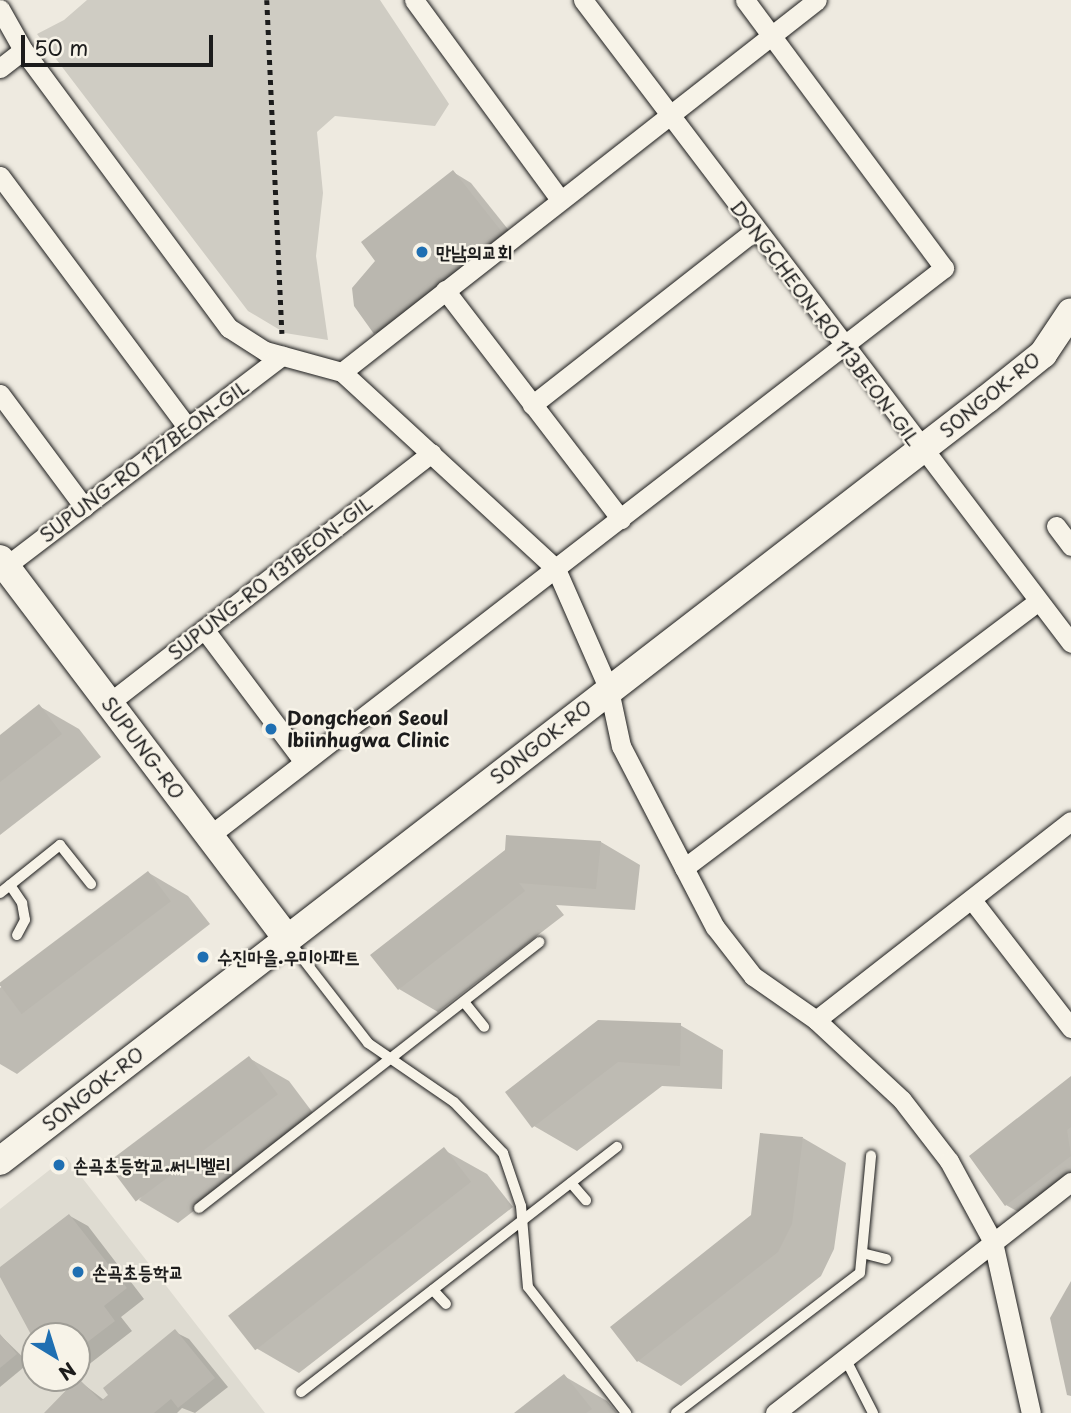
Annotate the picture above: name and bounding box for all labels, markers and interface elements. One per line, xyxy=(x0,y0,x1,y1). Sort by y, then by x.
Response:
scale bar xyxy=(24,21,217,65)
text: 50 m xyxy=(34,31,88,63)
street label: DONGCHEON-RO 113BEON-GIL xyxy=(725,195,925,451)
place label: 만남의교회 xyxy=(436,241,512,263)
marker: 만남의교회 xyxy=(414,244,430,260)
street label: SONGOK-RO xyxy=(935,348,1045,442)
street label: SUPUNG-RO 127BEON-GIL xyxy=(34,374,254,548)
street label: SUPUNG-RO 131BEON-GIL xyxy=(163,491,377,665)
street label: SUPUNG-RO xyxy=(97,692,189,804)
street label: SONGOK-RO xyxy=(486,695,596,789)
place label: Dongcheon Seoul Ibiinhugwa Clinic xyxy=(287,707,450,751)
marker: Dongcheon Seoul Ibiinhugwa Clinic xyxy=(261,719,281,739)
place label: 수진마을.우미아파트 xyxy=(217,946,360,968)
marker: 수진마을.우미아파트 xyxy=(195,949,211,965)
street label: SONGOK-RO xyxy=(38,1042,148,1136)
place label: 손곡초등학교.써니벨리 xyxy=(73,1154,231,1176)
marker: 손곡초등학교.써니벨리 xyxy=(51,1157,67,1173)
place label: 손곡초등학교 xyxy=(92,1261,184,1283)
marker: 손곡초등학교 xyxy=(70,1264,86,1280)
north arrow xyxy=(21,1322,91,1392)
text: N xyxy=(53,1356,82,1388)

